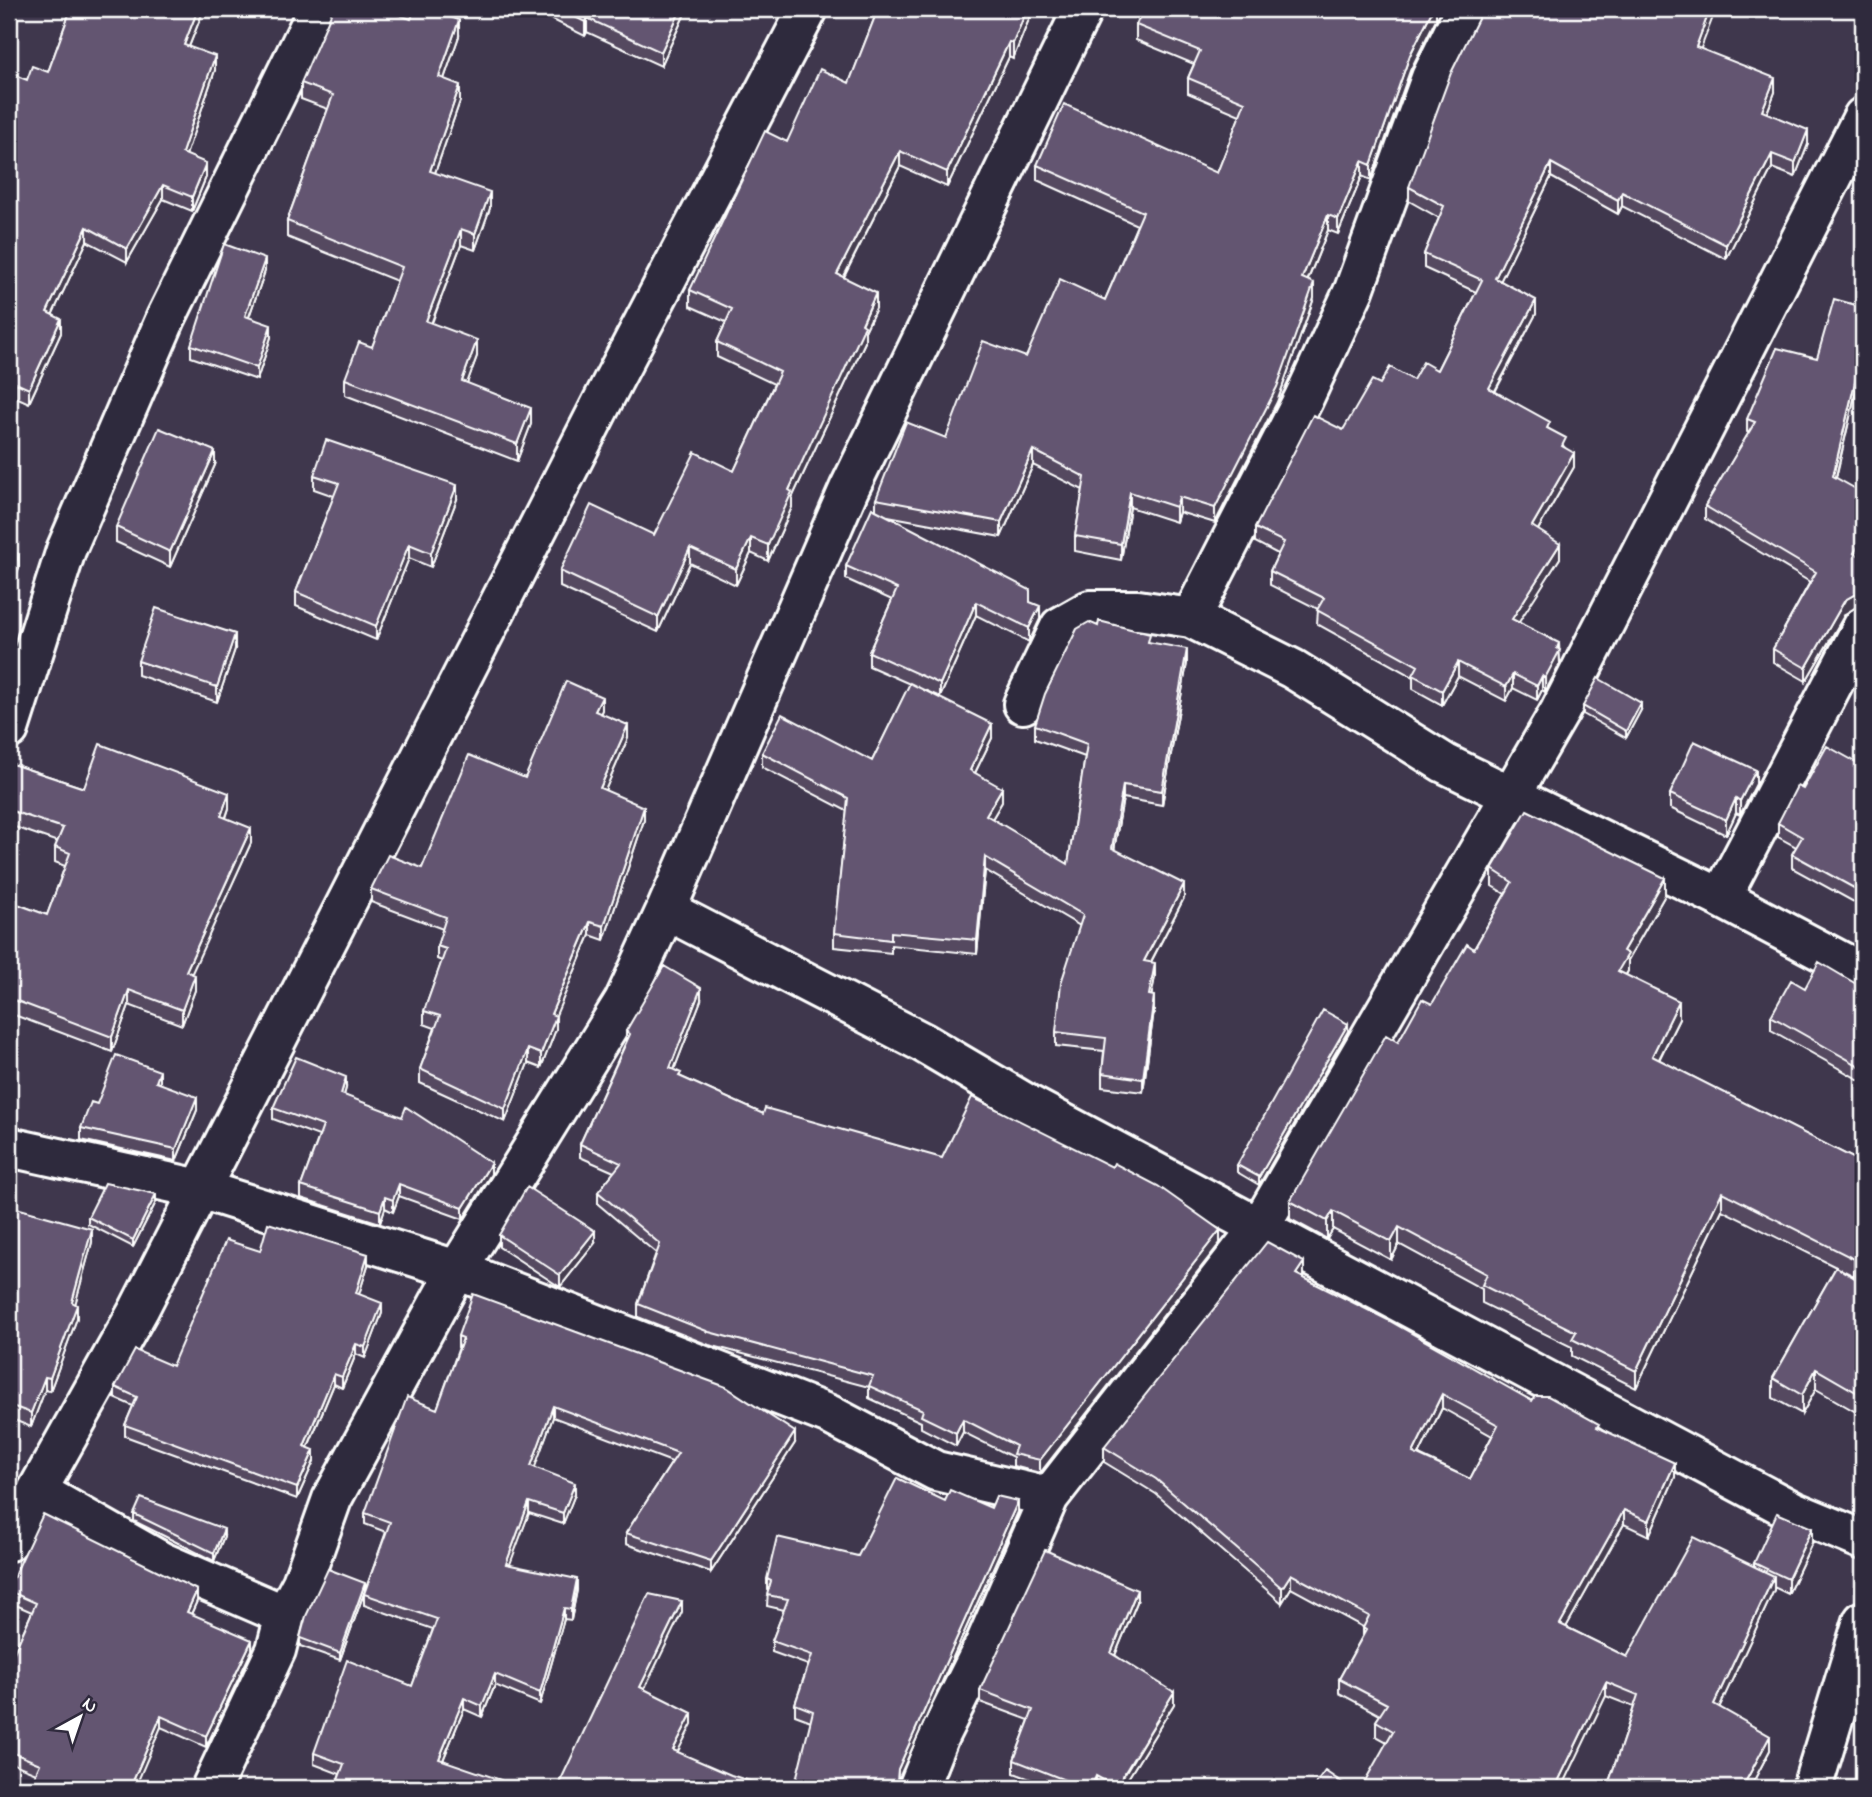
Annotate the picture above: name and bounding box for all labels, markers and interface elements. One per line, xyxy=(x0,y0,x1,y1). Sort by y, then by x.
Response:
north arrow xyxy=(46,1682,116,1752)
text: N xyxy=(76,1691,103,1720)

